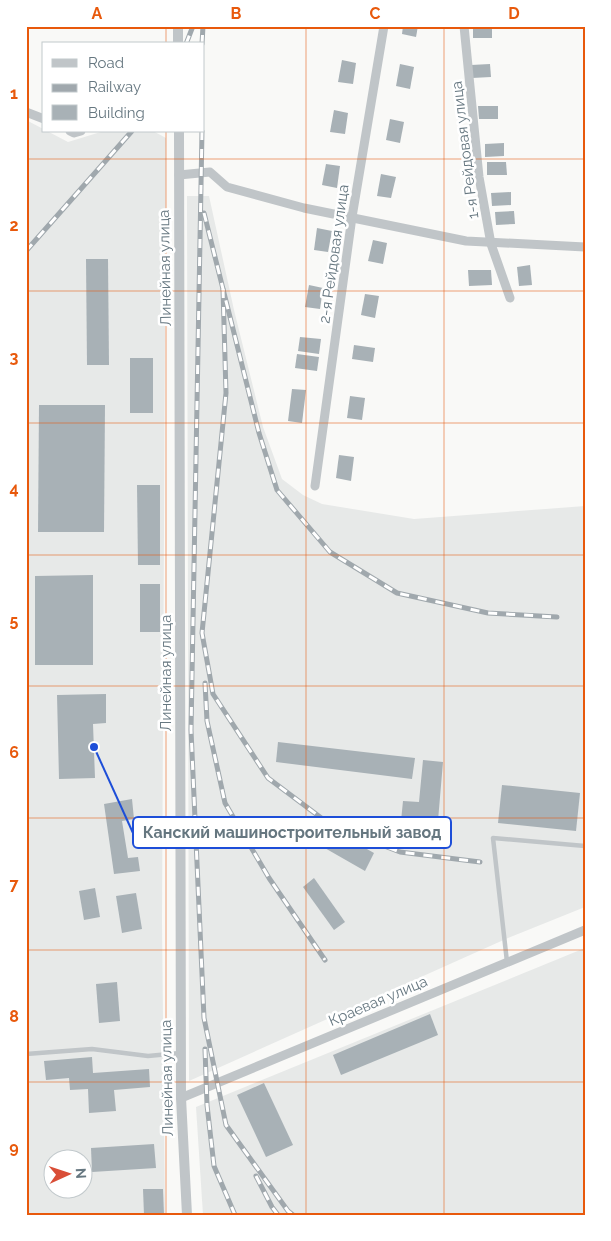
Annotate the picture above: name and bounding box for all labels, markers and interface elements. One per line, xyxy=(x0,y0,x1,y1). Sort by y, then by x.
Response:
text: A xyxy=(92,4,103,23)
text: B xyxy=(231,4,242,23)
text: C xyxy=(370,4,381,23)
text: D xyxy=(508,4,520,23)
legend xyxy=(42,42,205,132)
text: Road xyxy=(88,54,124,72)
text: Railway xyxy=(88,78,141,96)
street label: 1-я Рейдовая улица xyxy=(448,80,482,220)
text: 1 xyxy=(10,84,18,103)
text: Building xyxy=(88,104,145,122)
street label: 2-я Рейдовая улица xyxy=(315,183,353,325)
street label: Линейная улица xyxy=(155,209,175,327)
text: 2 xyxy=(9,216,19,235)
text: 3 xyxy=(10,348,19,367)
text: 4 xyxy=(9,479,19,498)
text: 5 xyxy=(10,611,19,630)
street label: Линейная улица xyxy=(157,615,175,731)
text: 6 xyxy=(9,743,19,762)
callout: Канский машиностроительный завод xyxy=(133,817,451,848)
text: Канский машиностроительный завод xyxy=(143,823,441,842)
text: 7 xyxy=(10,875,19,894)
street label: Краевая улица xyxy=(326,972,430,1030)
text: 8 xyxy=(9,1007,19,1026)
street label: Линейная улица xyxy=(157,1019,177,1137)
text: 9 xyxy=(9,1138,19,1157)
north arrow xyxy=(42,1148,92,1198)
text: N xyxy=(73,1168,89,1179)

